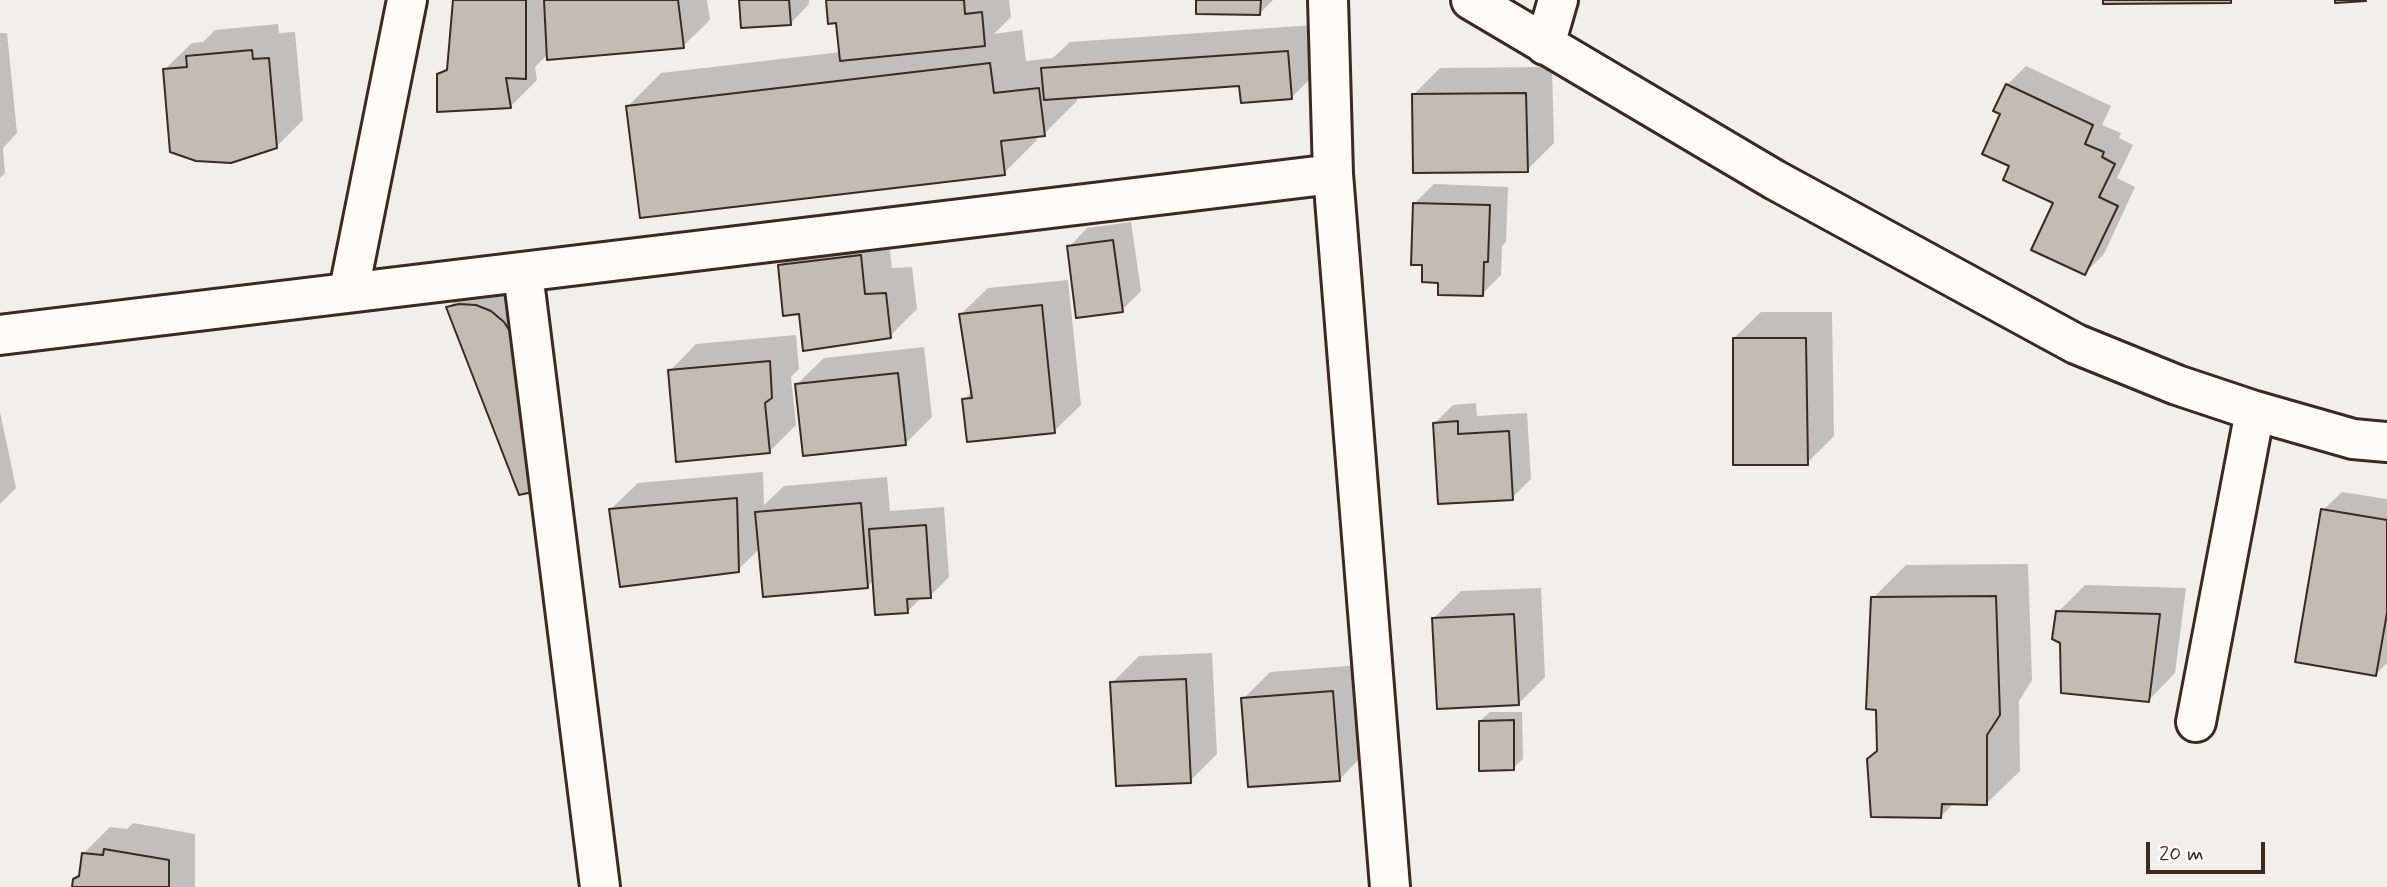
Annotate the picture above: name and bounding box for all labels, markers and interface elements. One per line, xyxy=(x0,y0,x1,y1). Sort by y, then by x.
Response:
scale bar xyxy=(2149,828,2268,872)
text: 20 m xyxy=(2159,840,2204,868)

